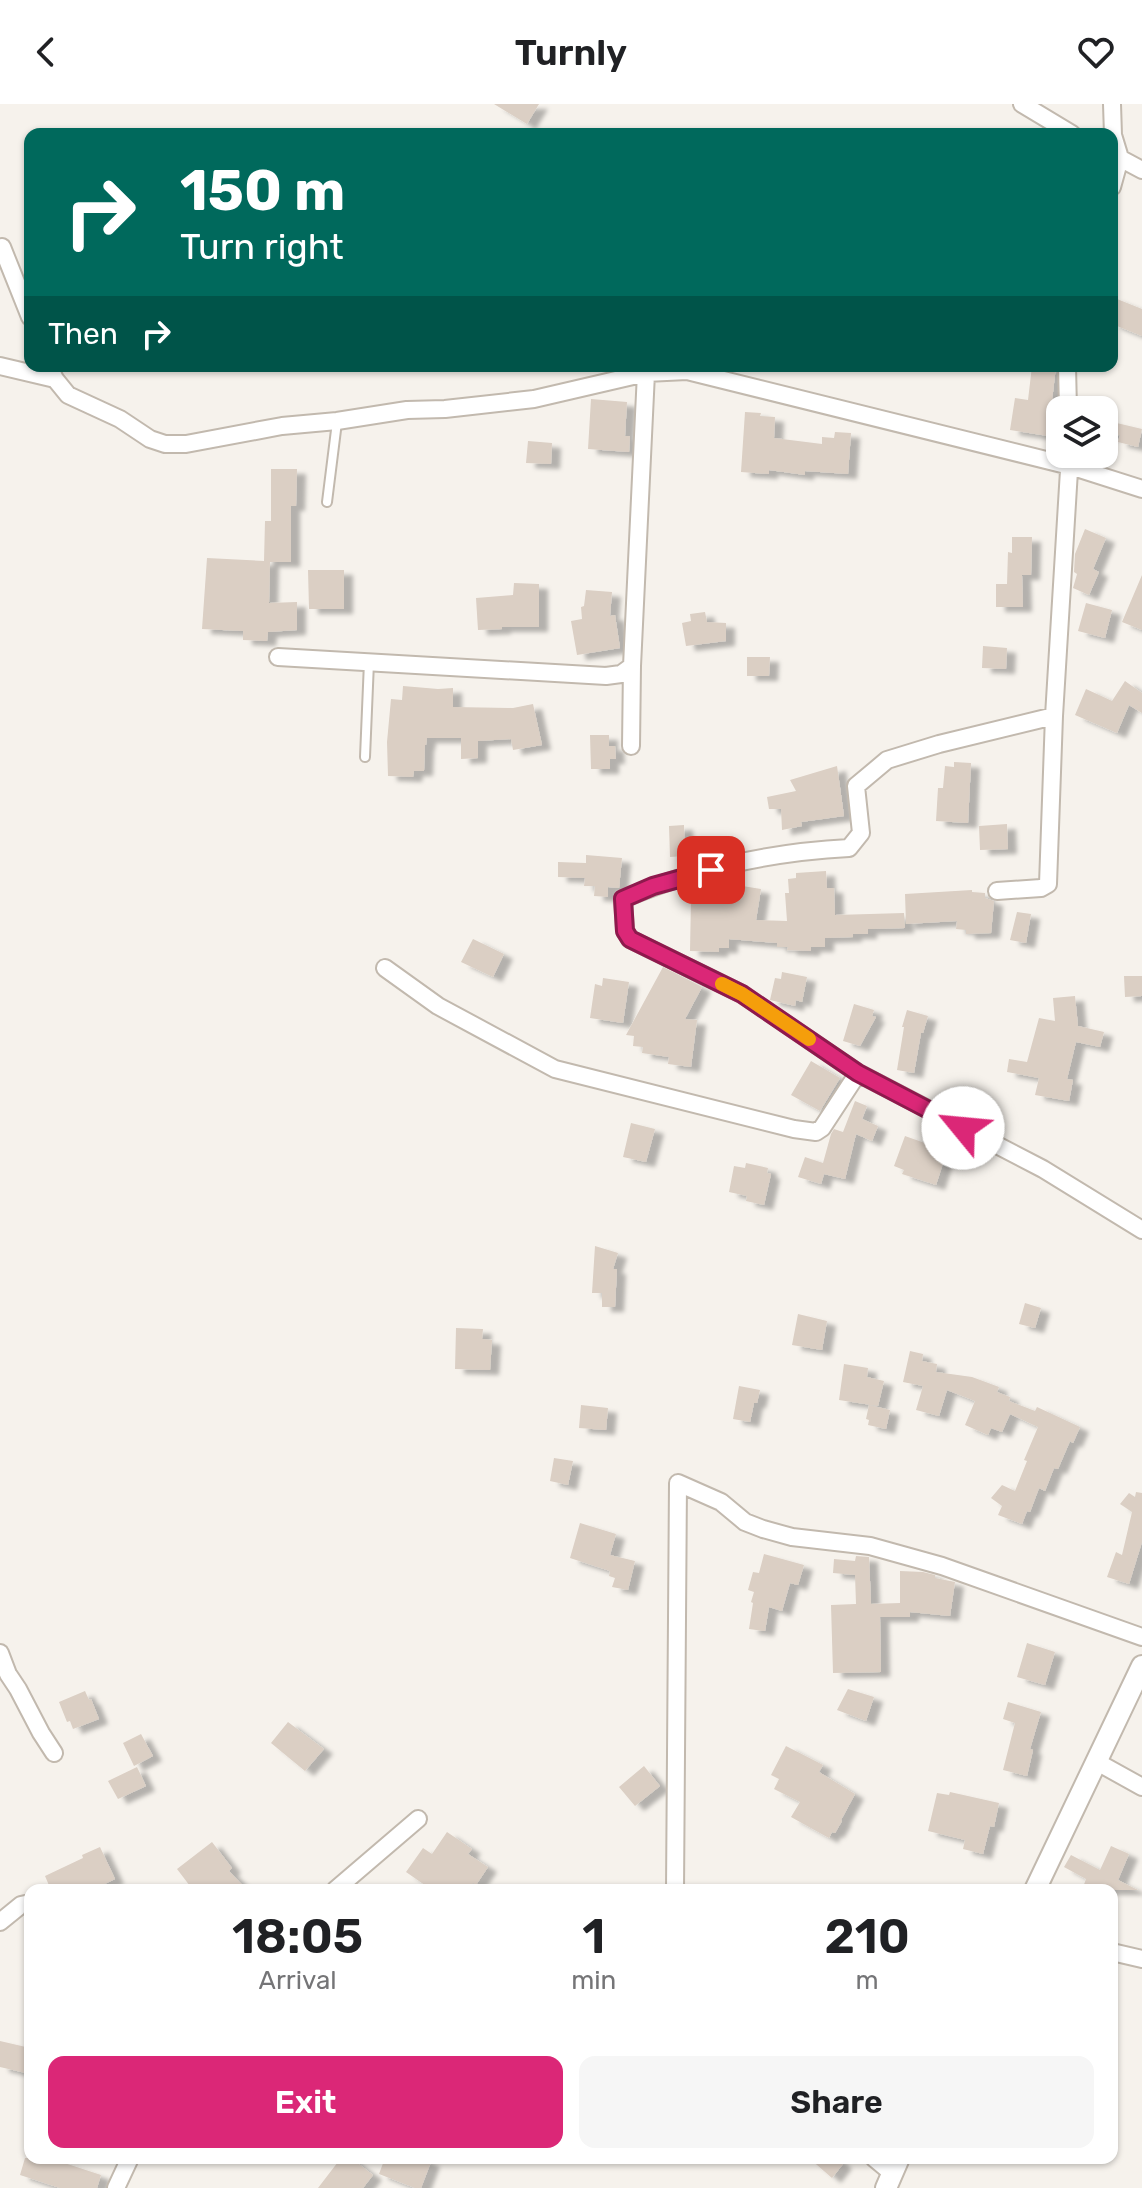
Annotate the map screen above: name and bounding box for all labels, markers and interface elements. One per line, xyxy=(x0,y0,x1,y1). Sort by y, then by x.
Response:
icon: back xyxy=(24,30,68,74)
icon: heart xyxy=(1074,30,1118,74)
text: Turnly xyxy=(515,31,627,74)
text: 150 m xyxy=(180,158,345,224)
icon: right xyxy=(48,160,152,264)
text: Turn right xyxy=(180,225,344,268)
icon: right xyxy=(134,312,178,356)
text: Then xyxy=(48,316,118,352)
map controls xyxy=(1046,396,1118,468)
button: layers xyxy=(1046,396,1118,468)
pin xyxy=(677,836,745,904)
icon: arrive xyxy=(689,848,733,892)
position arrow xyxy=(921,1086,1005,1170)
text: 18:05 xyxy=(232,1908,363,1965)
text: 1 xyxy=(582,1908,605,1965)
text: 210 xyxy=(824,1908,910,1965)
text: Arrival xyxy=(259,1965,337,1996)
text: min xyxy=(571,1965,616,1996)
text: m xyxy=(856,1965,879,1996)
button: Exit xyxy=(48,2056,563,2148)
button: Share xyxy=(579,2056,1094,2148)

